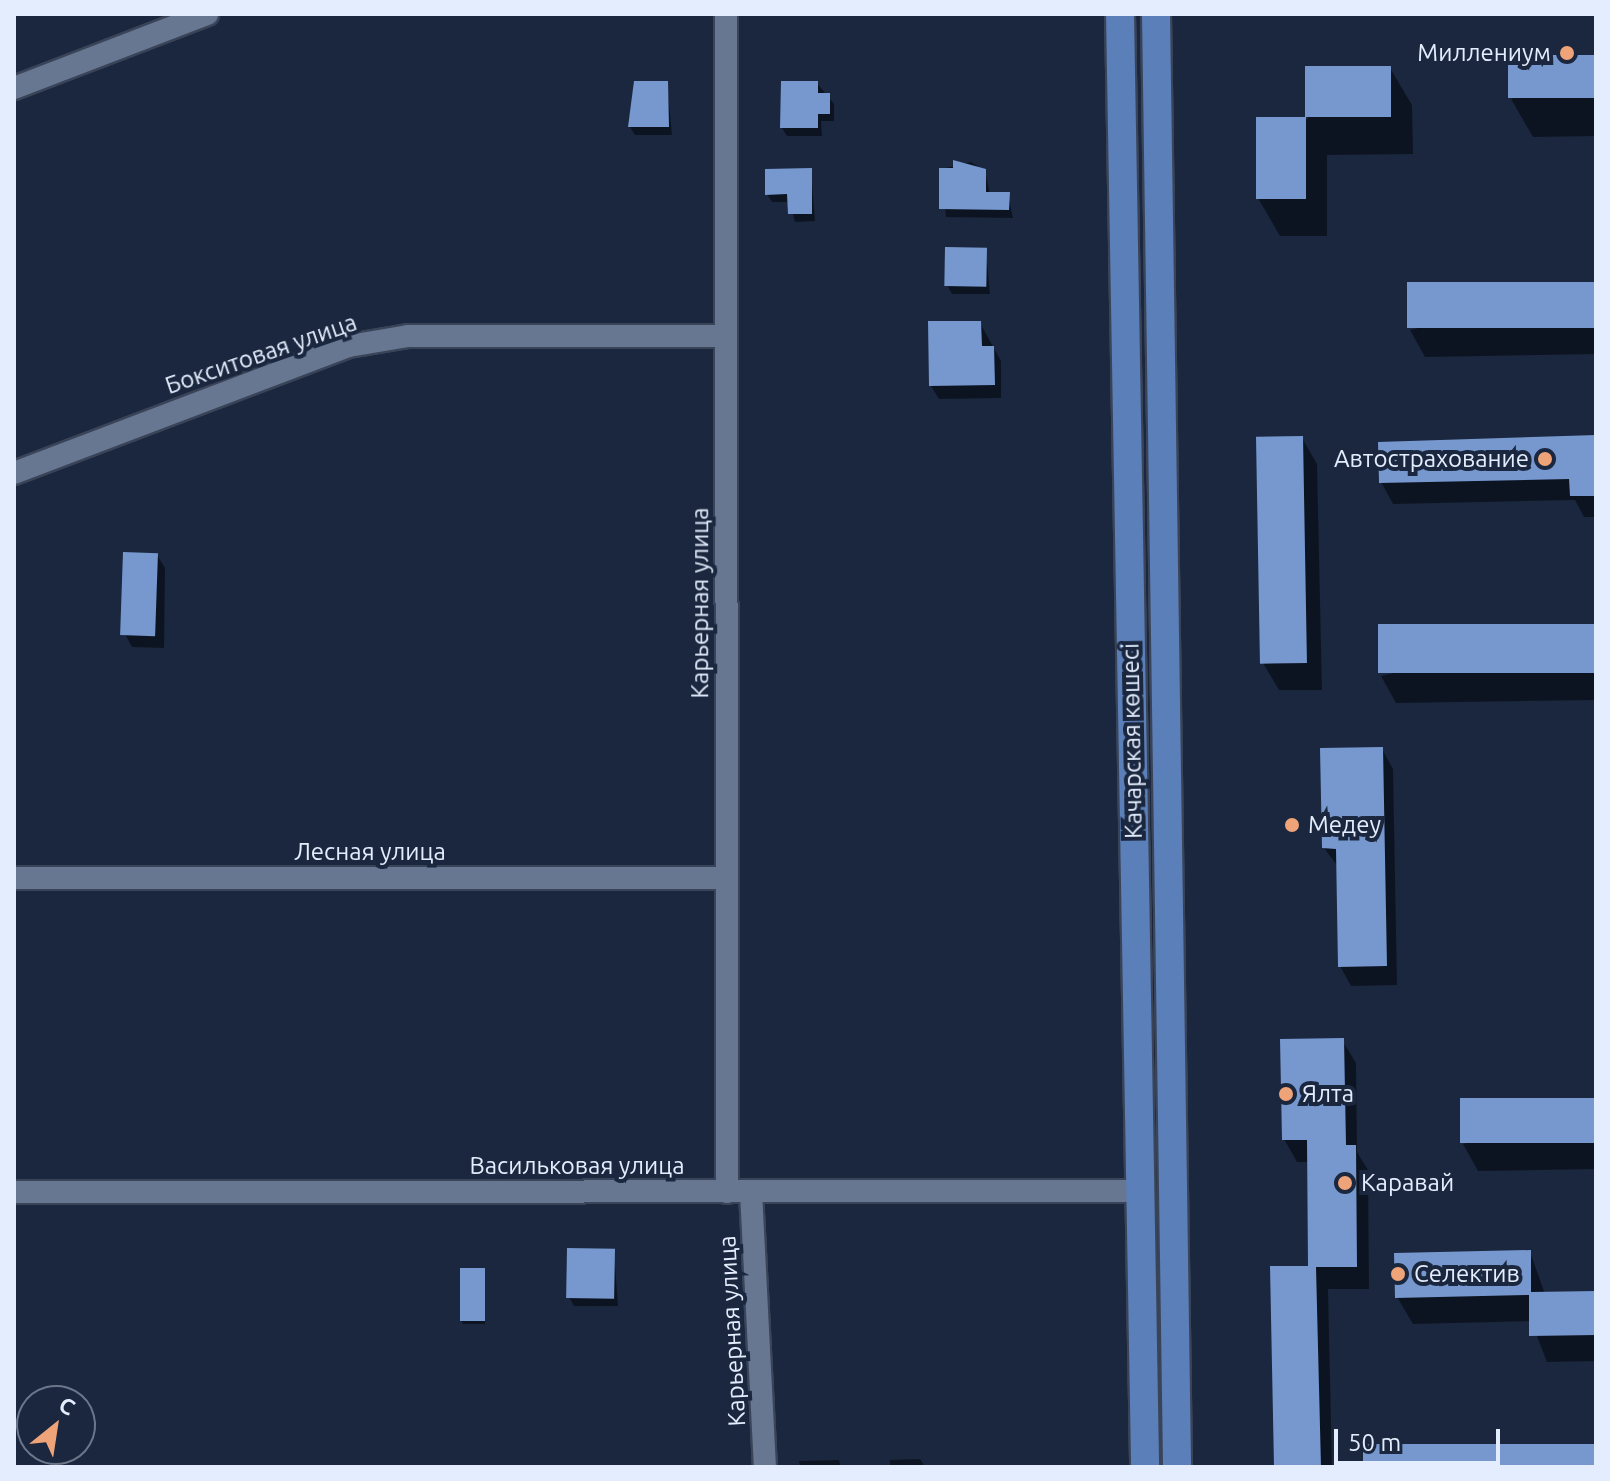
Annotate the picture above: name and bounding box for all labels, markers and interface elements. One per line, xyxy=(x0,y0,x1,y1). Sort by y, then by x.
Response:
place label: Миллениум xyxy=(1417,39,1551,67)
marker: Миллениум xyxy=(1558,44,1576,62)
street label: Бокситовая улица xyxy=(161,308,361,400)
place label: Автострахование xyxy=(1334,445,1529,473)
marker: Автострахование xyxy=(1536,450,1554,468)
street label: Карьерная улица xyxy=(686,507,714,699)
street label: Качарская көшесі xyxy=(1116,643,1148,839)
place label: Медеу xyxy=(1308,811,1381,839)
marker: Медеу xyxy=(1283,816,1301,834)
street label: Лесная улица xyxy=(294,838,446,866)
place label: Ялта xyxy=(1302,1080,1354,1108)
marker: Ялта xyxy=(1277,1085,1295,1103)
street label: Васильковая улица xyxy=(469,1152,685,1180)
place label: Каравай xyxy=(1361,1169,1454,1197)
marker: Каравай xyxy=(1336,1174,1354,1192)
street label: Карьерная улица xyxy=(713,1235,751,1427)
place label: Селектив xyxy=(1414,1260,1520,1288)
marker: Селектив xyxy=(1389,1265,1407,1283)
north arrow xyxy=(16,1385,96,1465)
text: С xyxy=(55,1391,80,1420)
scale bar xyxy=(1338,1413,1504,1463)
text: 50 m xyxy=(1348,1429,1401,1456)

